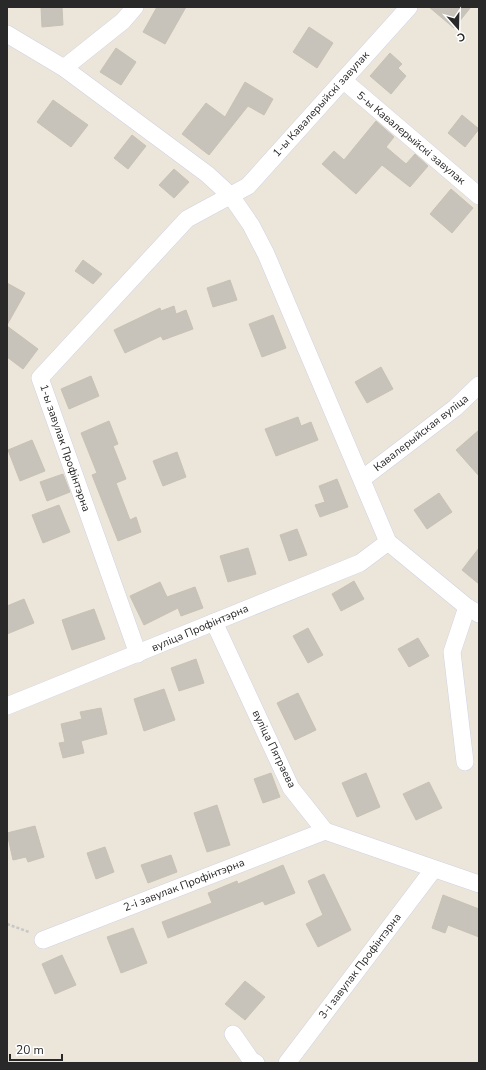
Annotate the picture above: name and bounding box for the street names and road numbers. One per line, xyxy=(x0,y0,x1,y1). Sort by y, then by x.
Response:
street label: 1-ы Кавалерыйскі завулак xyxy=(269,48,373,160)
street label: 5-ы Кавалерыйскі завулак xyxy=(353,88,469,188)
street label: 1-ы завулак Профінтэрна xyxy=(36,382,94,514)
street label: Кавалерыйская вуліца xyxy=(370,391,472,475)
street label: вуліца Профінтэрна xyxy=(149,601,251,655)
street label: вуліца Пятраева xyxy=(249,707,299,791)
street label: 2-і завулак Профінтэрна xyxy=(121,855,247,915)
street label: 3-і завулак Профінтэрна xyxy=(315,910,405,1022)

